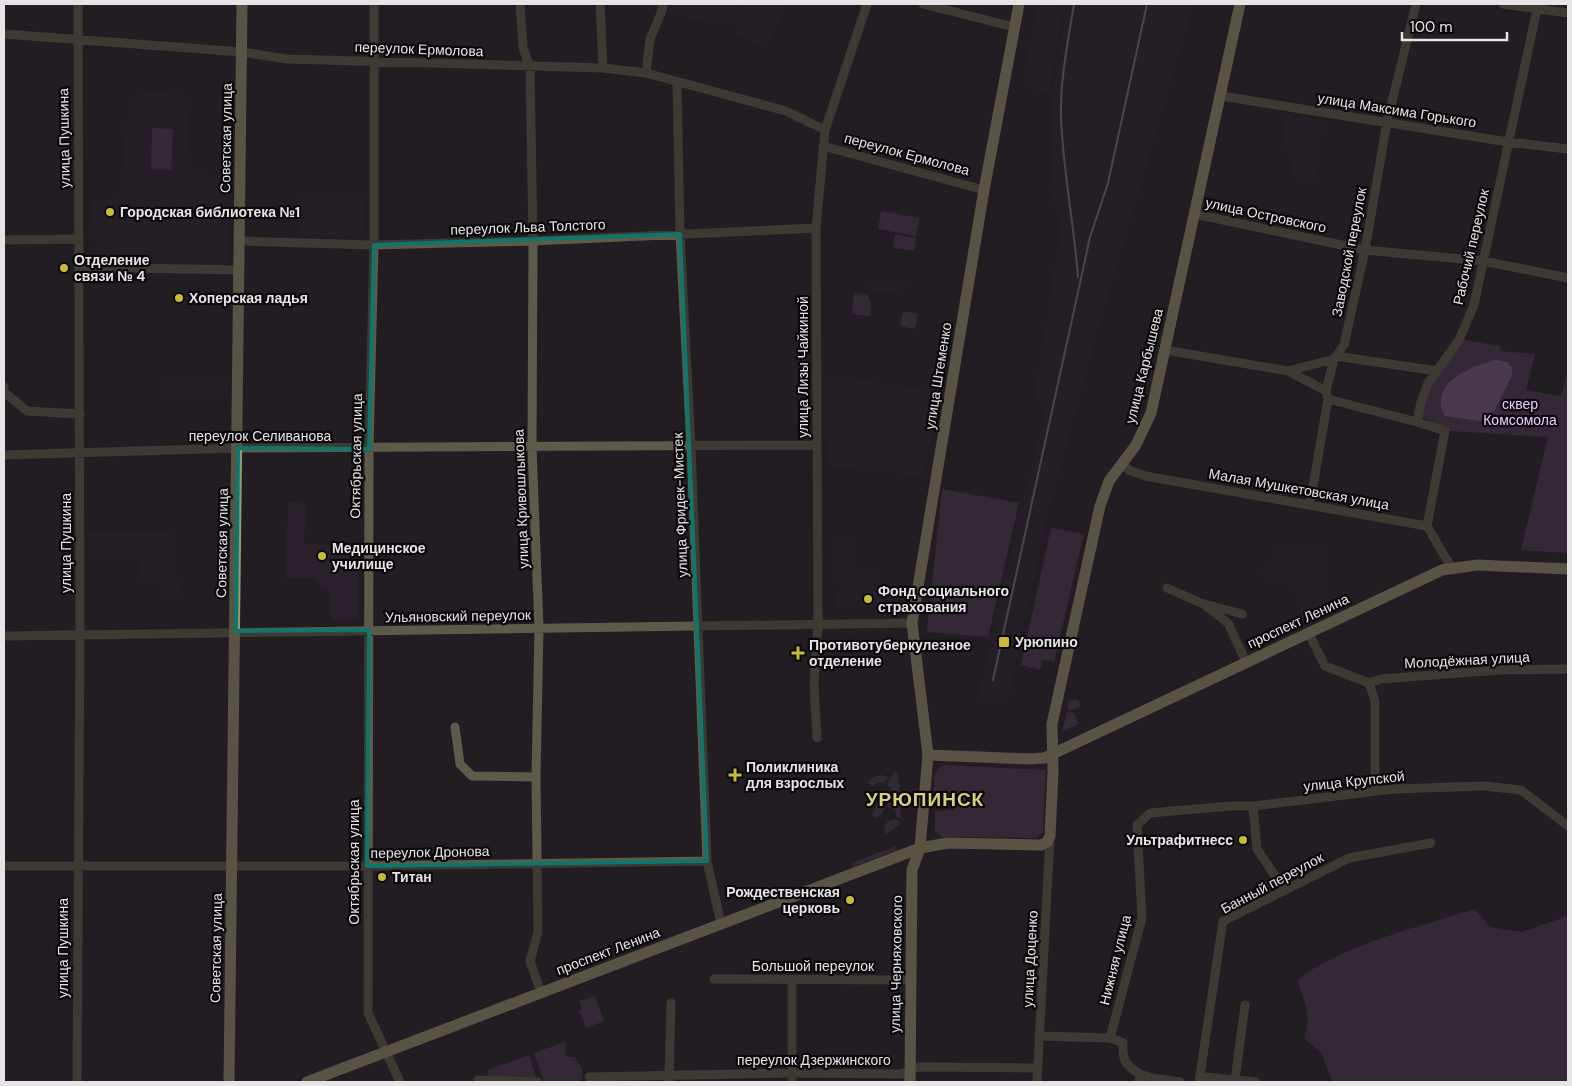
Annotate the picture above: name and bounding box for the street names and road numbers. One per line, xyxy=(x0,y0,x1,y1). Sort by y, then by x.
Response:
street label: переулок Ермолова xyxy=(354,38,484,60)
street label: Советская улица xyxy=(216,83,236,193)
street label: улица Пушкина xyxy=(54,88,74,188)
street label: улица Максима Горького xyxy=(1316,89,1478,131)
street label: переулок Ермолова xyxy=(842,129,972,179)
street label: Заводской переулок xyxy=(1328,185,1371,318)
street label: Рабочий переулок xyxy=(1449,186,1493,307)
street label: улица Островского xyxy=(1204,193,1328,237)
street label: переулок Льва Толстого xyxy=(450,215,606,239)
street label: улица Лизы Чайкиной xyxy=(794,296,812,438)
street label: улица Карбышева xyxy=(1121,306,1167,425)
street label: улица Штеменко xyxy=(921,321,955,431)
street label: Октябрьская улица xyxy=(346,393,366,519)
street label: переулок Селиванова xyxy=(189,427,331,445)
street label: улица Кривошлыкова xyxy=(510,429,532,569)
street label: улица Фридек-Мистек xyxy=(668,431,692,578)
street label: Малая Мушкетовская улица xyxy=(1207,464,1391,514)
street label: Советская улица xyxy=(212,488,232,598)
street label: улица Пушкина xyxy=(57,493,75,593)
street label: проспект Ленина xyxy=(1244,590,1352,652)
street label: Ульяновский переулок xyxy=(385,606,532,626)
street label: Молодёжная улица xyxy=(1404,648,1530,672)
street label: улица Крупской xyxy=(1303,767,1405,795)
street label: Октябрьская улица xyxy=(345,799,363,925)
street label: переулок Дронова xyxy=(370,842,490,862)
street label: Банный переулок xyxy=(1218,848,1327,918)
street label: Советская улица xyxy=(206,893,226,1003)
street label: улица Черняховского xyxy=(886,895,906,1033)
street label: улица Пушкина xyxy=(54,898,72,998)
street label: улица Доценко xyxy=(1018,910,1042,1008)
street label: Нижняя улица xyxy=(1095,913,1135,1007)
street label: проспект Ленина xyxy=(553,923,663,979)
street label: Большой переулок xyxy=(752,957,875,975)
street label: переулок Дзержинского xyxy=(737,1051,891,1069)

